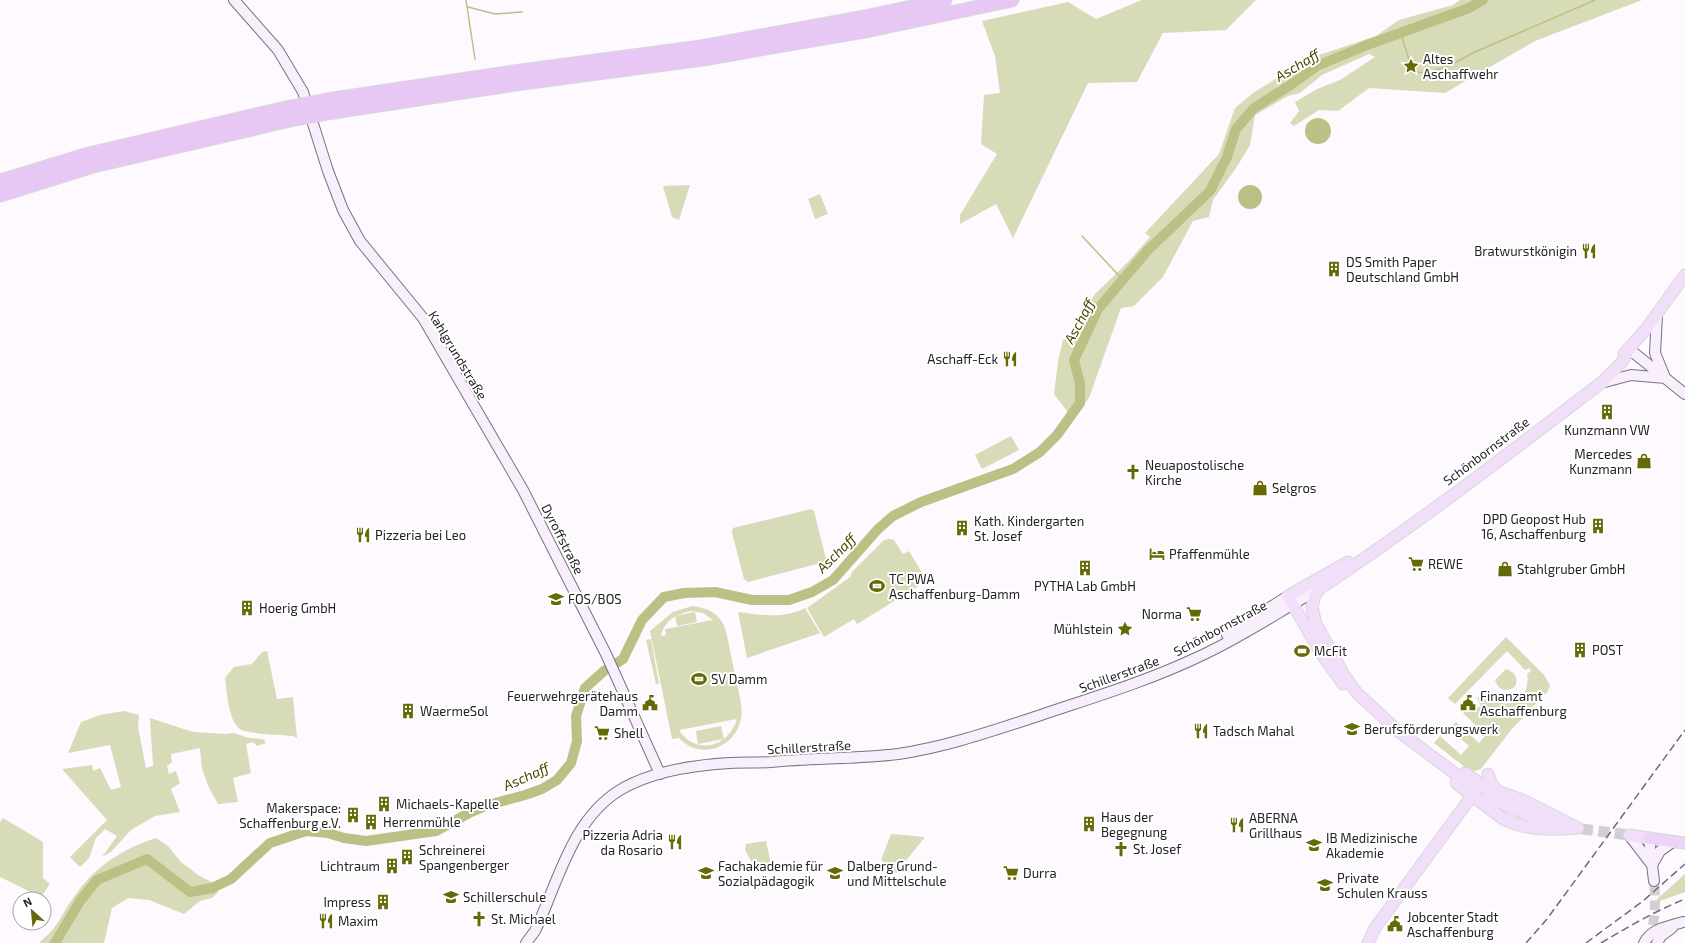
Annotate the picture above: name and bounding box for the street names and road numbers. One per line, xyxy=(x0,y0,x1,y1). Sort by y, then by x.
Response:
street label: Kahlgrundstraße xyxy=(425,308,491,402)
street label: Schönbornstraße xyxy=(1440,414,1532,488)
street label: Dyroffstraße xyxy=(538,501,588,577)
street label: Schönbornstraße xyxy=(1171,597,1269,659)
street label: Schillerstraße xyxy=(1077,652,1161,696)
street label: Schillerstraße xyxy=(767,737,851,757)

